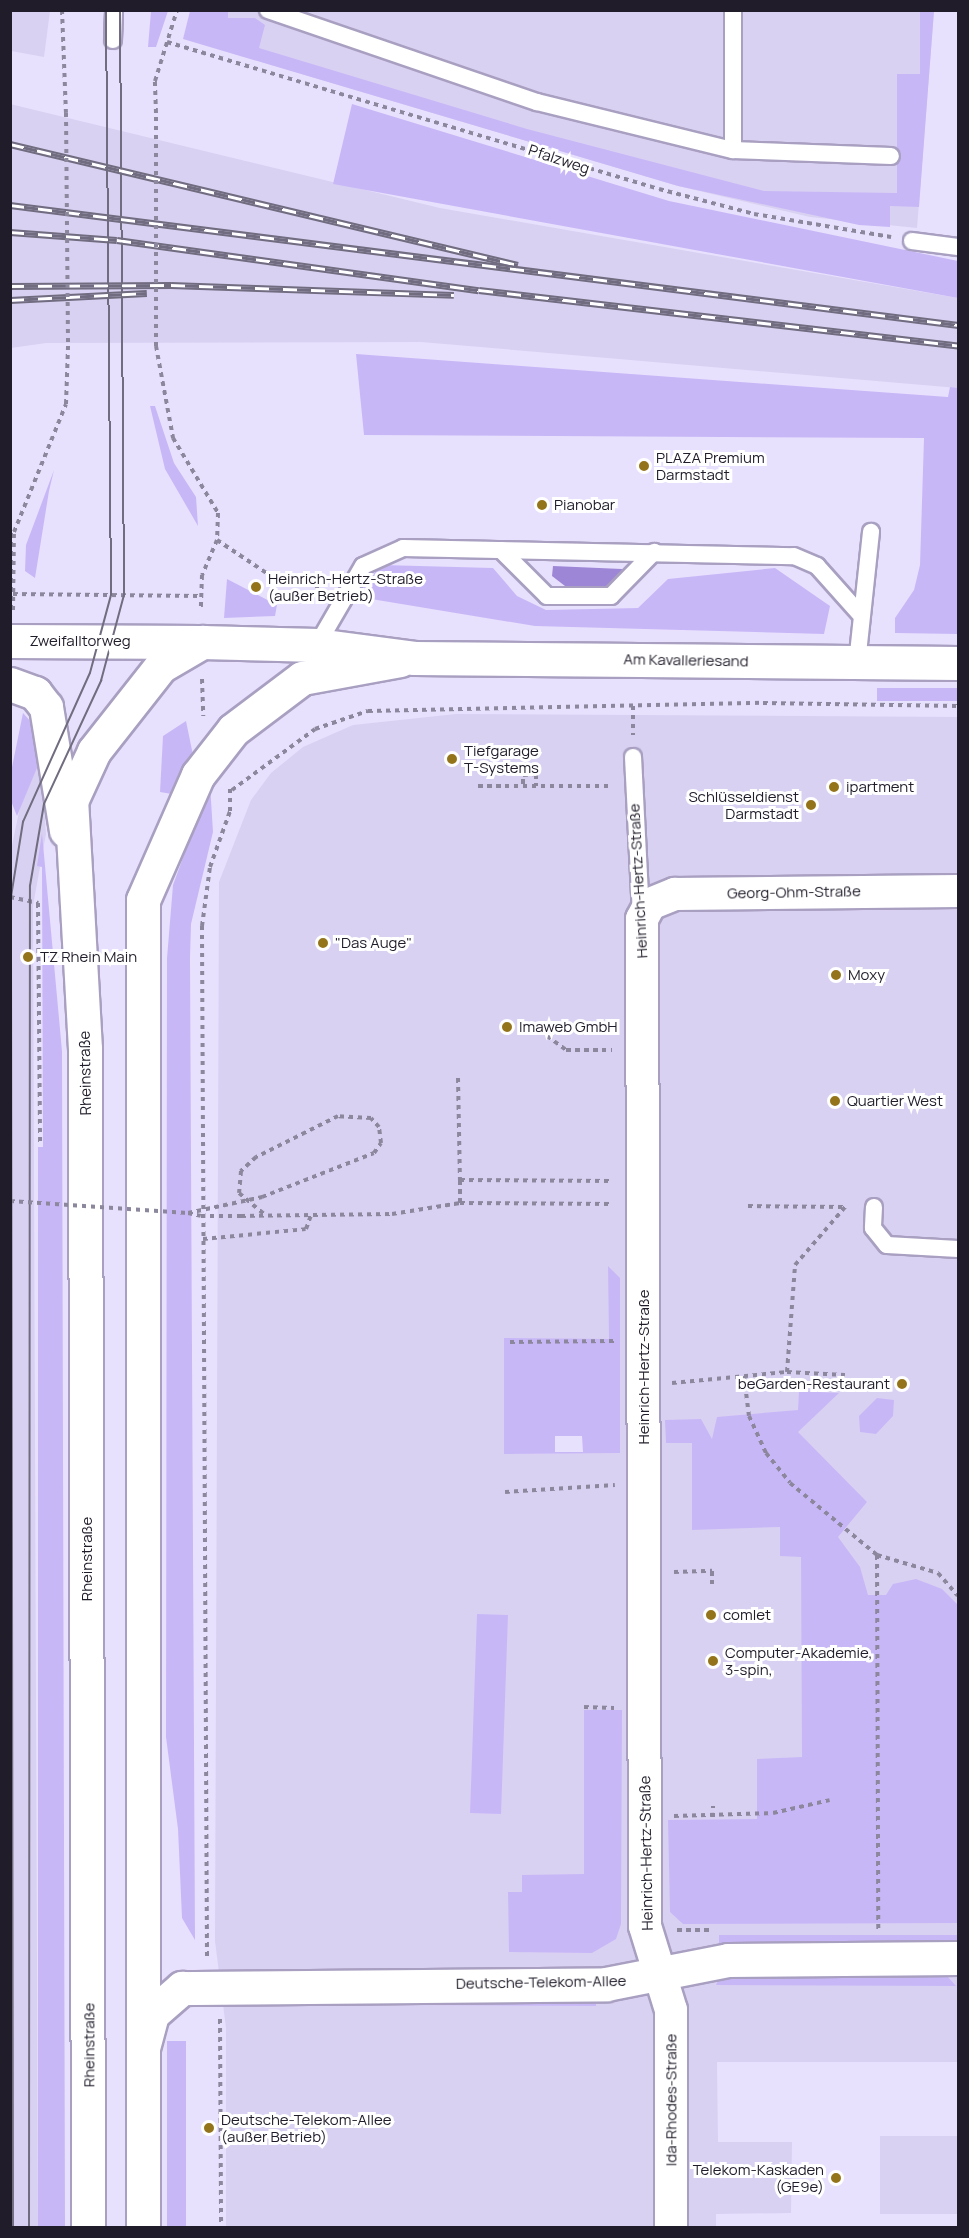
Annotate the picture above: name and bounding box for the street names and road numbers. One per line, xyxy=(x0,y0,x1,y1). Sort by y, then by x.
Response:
street label: Pfalzweg xyxy=(526,141,592,177)
street label: Zweifalltorweg xyxy=(29,632,131,650)
street label: Am Kavalleriesand xyxy=(623,650,749,670)
street label: Heinrich-Hertz-Straße xyxy=(625,803,651,959)
street label: Georg-Ohm-Straße xyxy=(727,882,861,902)
street label: Rheinstraße xyxy=(75,1031,95,1115)
street label: Heinrich-Hertz-Straße xyxy=(635,1289,653,1445)
street label: Rheinstraße xyxy=(78,1517,96,1601)
street label: Heinrich-Hertz-Straße xyxy=(636,1775,656,1931)
street label: Deutsche-Telekom-Allee xyxy=(456,1972,626,1992)
street label: Rheinstraße xyxy=(80,2003,98,2087)
street label: Ida-Rhodes-Straße xyxy=(662,2034,680,2166)

